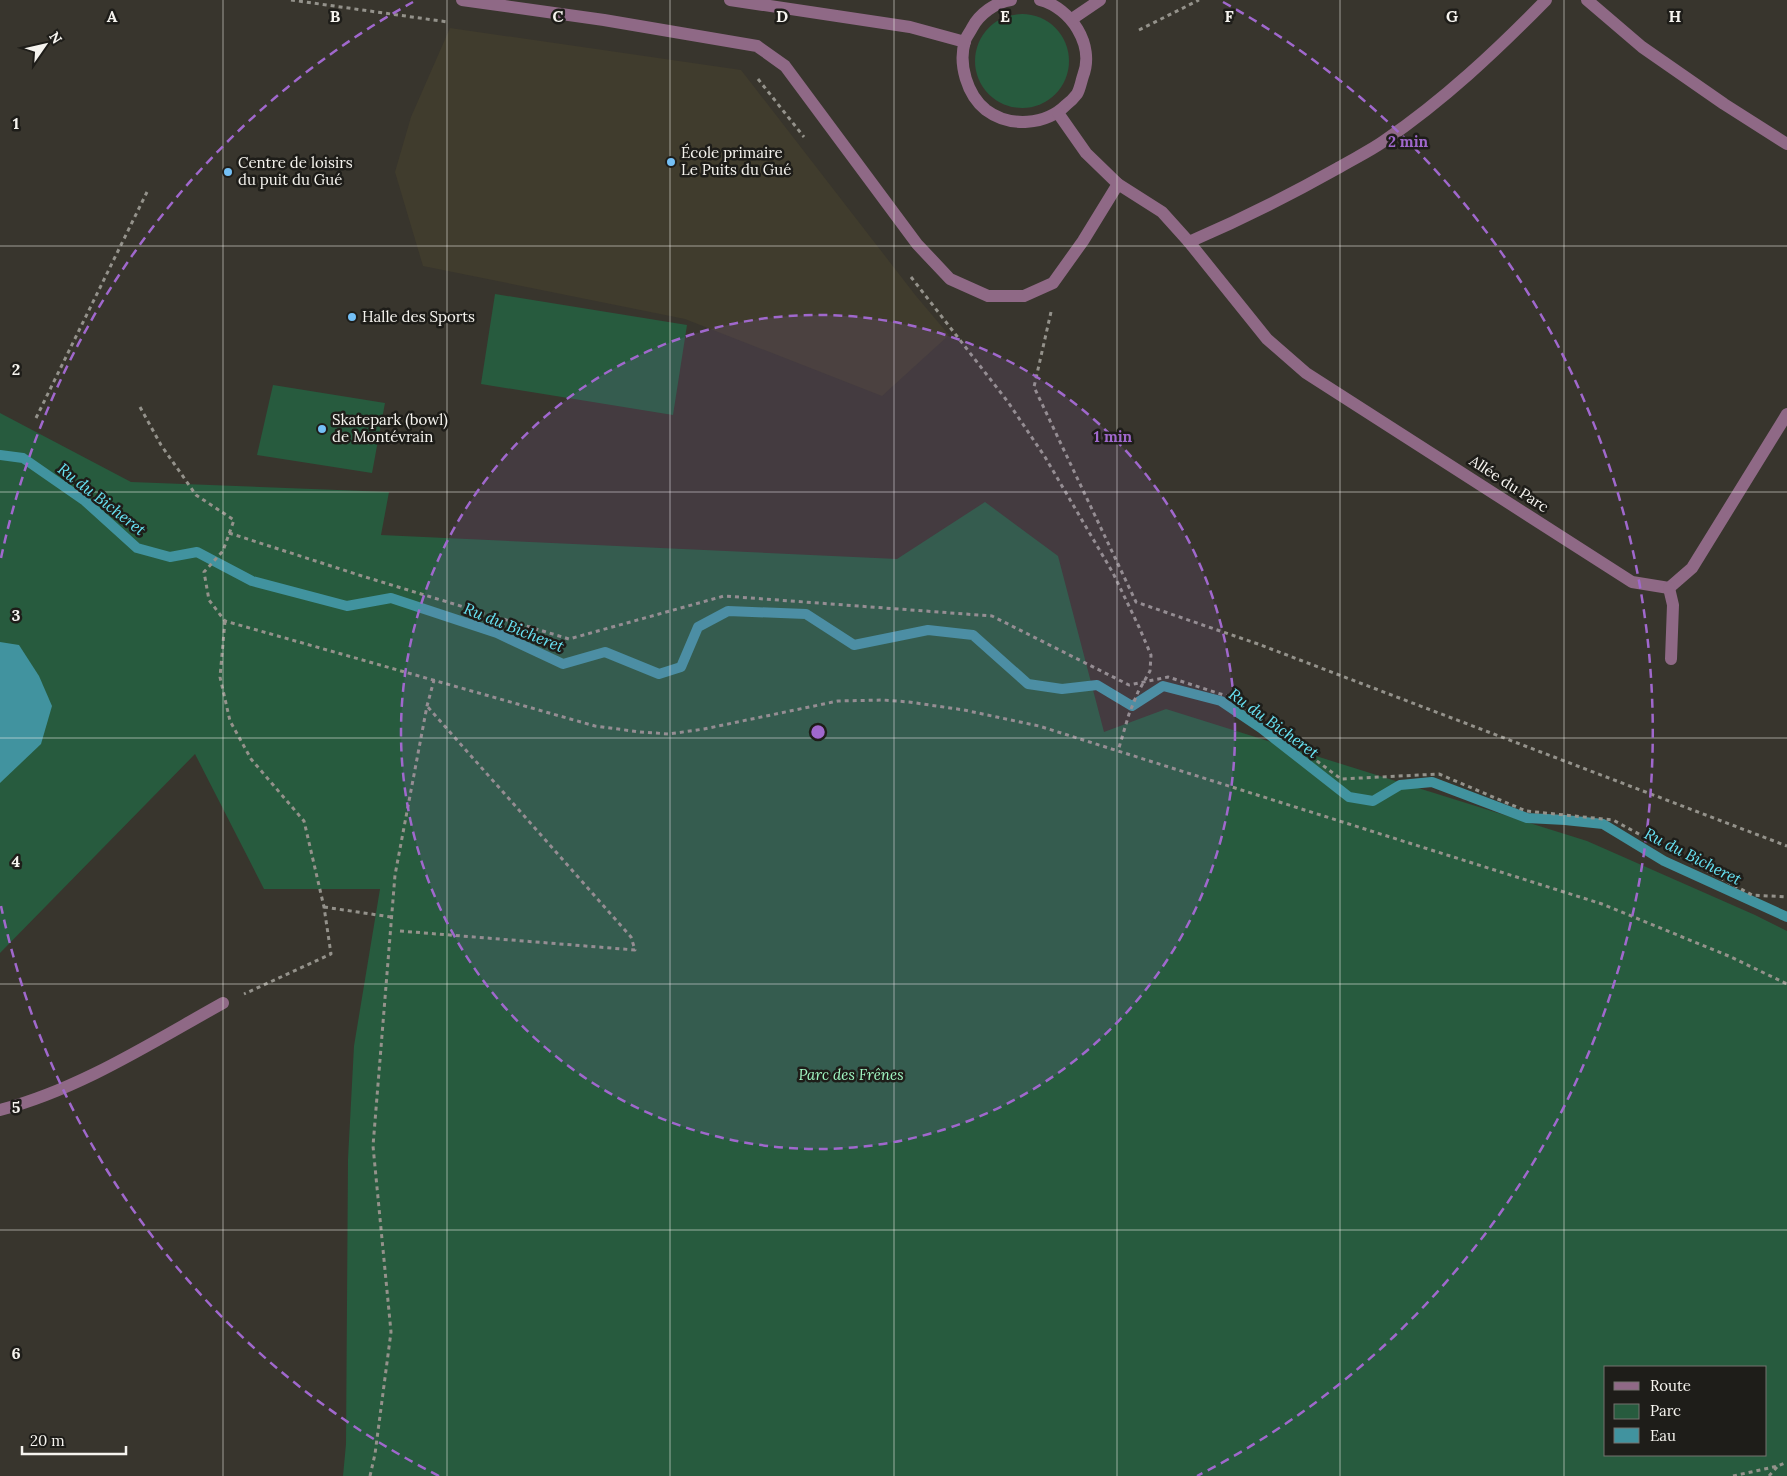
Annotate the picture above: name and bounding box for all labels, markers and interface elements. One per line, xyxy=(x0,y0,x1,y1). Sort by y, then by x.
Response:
text: A xyxy=(107,6,118,26)
text: B xyxy=(330,6,341,26)
text: C xyxy=(552,6,564,26)
text: D xyxy=(776,6,788,26)
text: E xyxy=(1000,6,1010,26)
text: F xyxy=(1224,6,1234,26)
text: G xyxy=(1446,6,1458,26)
text: H xyxy=(1669,6,1682,26)
north arrow xyxy=(20,20,70,70)
text: N xyxy=(45,28,66,47)
text: 1 xyxy=(13,113,19,133)
text: 2 min xyxy=(1388,132,1429,151)
place label: École primaire Le Puits du Gué xyxy=(681,143,791,179)
place label: Centre de loisirs du puit du Gué xyxy=(238,153,353,189)
marker: École primaire Le Puits du Gué xyxy=(665,156,677,168)
marker: Centre de loisirs du puit du Gué xyxy=(222,166,234,178)
place label: Halle des Sports xyxy=(362,307,475,326)
marker: Halle des Sports xyxy=(346,311,358,323)
text: 2 xyxy=(12,359,20,379)
place label: Skatepark (bowl) de Montévrain xyxy=(332,410,448,446)
marker: Skatepark (bowl) de Montévrain xyxy=(316,423,328,435)
text: 1 min xyxy=(1094,427,1133,446)
street label: Allée du Parc xyxy=(1465,450,1552,516)
water label: Ru du Bicheret xyxy=(54,458,150,540)
water label: Ru du Bicheret xyxy=(461,598,567,656)
text: 3 xyxy=(12,605,21,625)
water label: Ru du Bicheret xyxy=(1225,684,1323,762)
centre of rings xyxy=(809,723,827,741)
water label: Ru du Bicheret xyxy=(1641,823,1745,889)
text: 4 xyxy=(12,851,21,871)
park label: Parc des Frênes xyxy=(798,1065,904,1084)
text: 5 xyxy=(12,1097,21,1117)
text: 6 xyxy=(11,1343,21,1363)
legend xyxy=(1604,1366,1767,1456)
text: Route xyxy=(1650,1376,1691,1395)
text: Parc xyxy=(1650,1401,1681,1420)
scale bar xyxy=(22,1424,126,1456)
text: Eau xyxy=(1650,1426,1676,1445)
text: 20 m xyxy=(30,1431,65,1450)

